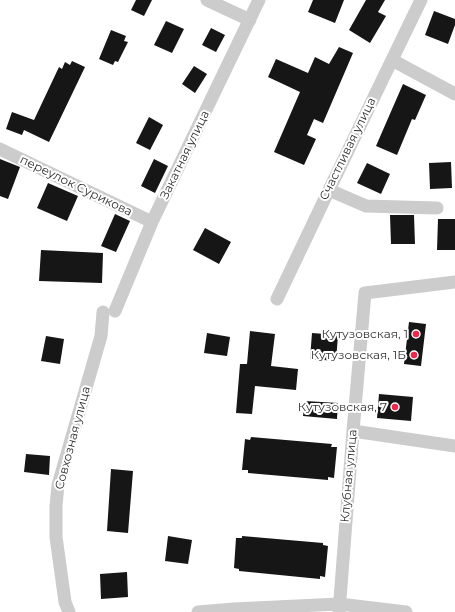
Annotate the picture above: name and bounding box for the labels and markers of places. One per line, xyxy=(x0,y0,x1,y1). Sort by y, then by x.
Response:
place label: Кутузовская, 1 xyxy=(322,327,408,341)
marker: Кутузовская, 1 xyxy=(411,329,421,339)
place label: Кутузовская, 1Б xyxy=(311,348,406,362)
marker: Кутузовская, 1Б xyxy=(409,350,419,360)
place label: Кутузовская, 7 xyxy=(298,400,387,414)
marker: Кутузовская, 7 xyxy=(390,402,400,412)

